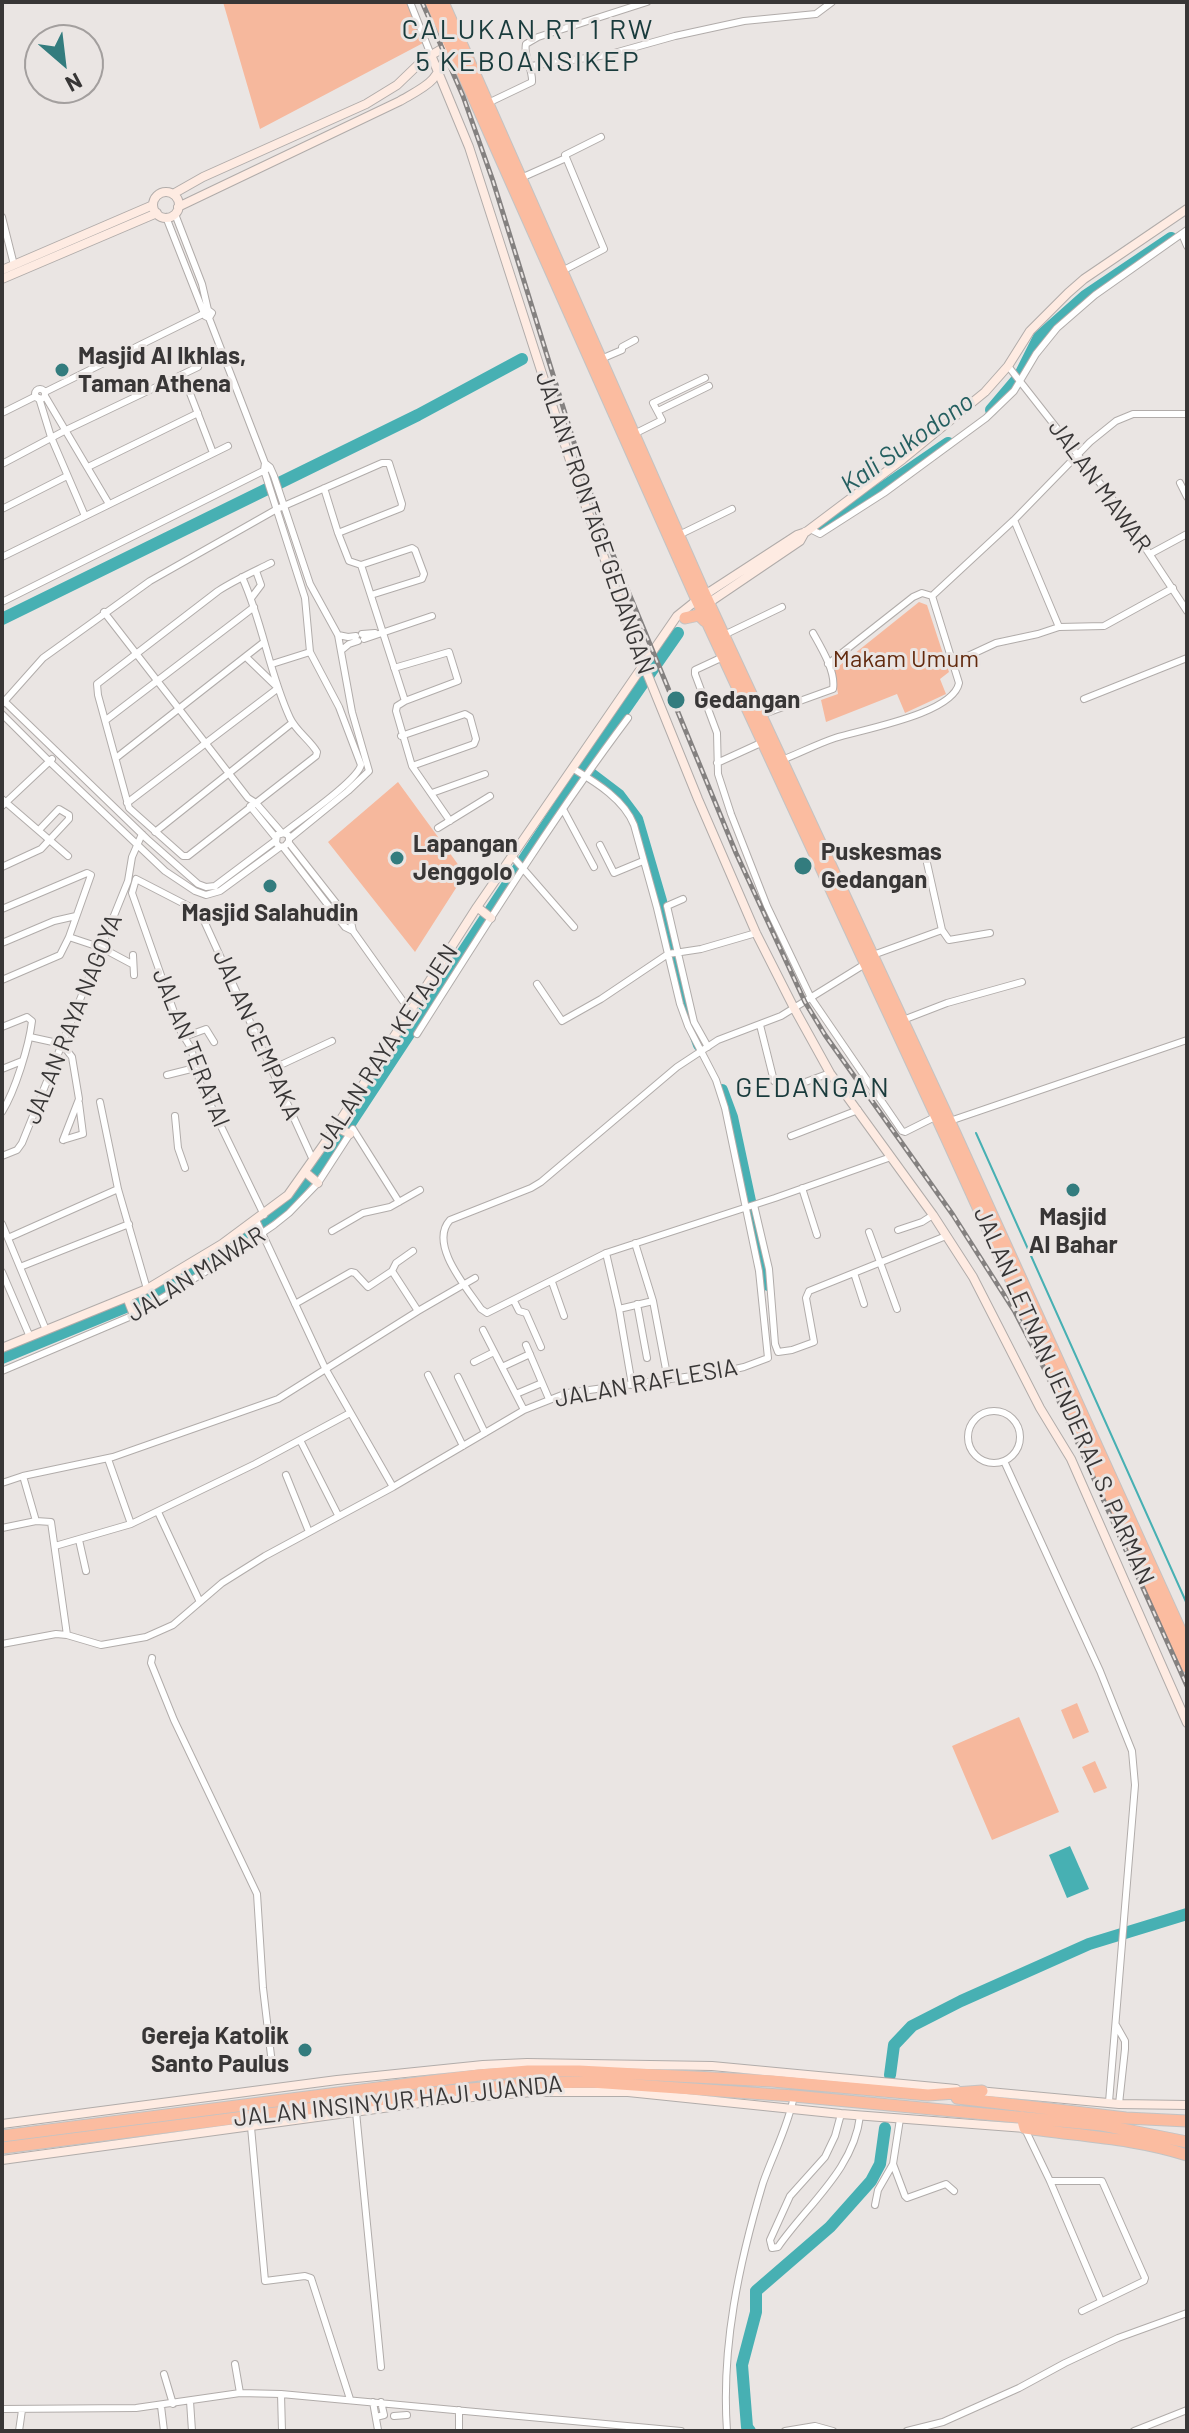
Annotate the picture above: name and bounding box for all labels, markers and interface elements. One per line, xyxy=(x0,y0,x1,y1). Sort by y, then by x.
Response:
district label: CALUKAN RT 1 RW 5 KEBOANSIKEP xyxy=(402,13,654,79)
north arrow xyxy=(24,24,104,104)
text: N xyxy=(62,69,87,98)
place label: Masjid Al Ikhlas, Taman Athena xyxy=(78,342,246,398)
marker: Masjid Al Ikhlas, Taman Athena xyxy=(53,361,71,379)
street label: JALAN FRONTAGE GEDANGAN xyxy=(530,368,660,678)
water label: Kali Sukodono xyxy=(835,386,979,500)
street label: JALAN MAWAR xyxy=(1042,414,1158,558)
park label: Makam Umum xyxy=(833,645,979,673)
place label: Gedangan xyxy=(694,686,800,714)
marker: Gedangan xyxy=(665,689,687,711)
place label: Lapangan Jenggolo xyxy=(413,830,518,886)
place label: Puskesmas Gedangan xyxy=(821,838,942,894)
marker: Lapangan Jenggolo xyxy=(388,849,406,867)
marker: Puskesmas Gedangan xyxy=(792,855,814,877)
marker: Masjid Salahudin xyxy=(261,877,279,895)
place label: Masjid Salahudin xyxy=(182,899,358,927)
street label: JALAN RAYA NAGOYA xyxy=(18,910,128,1128)
street label: JALAN RAYA KETAJEN xyxy=(310,939,464,1155)
street label: JALAN CEMPAKA xyxy=(207,946,307,1124)
street label: JALAN TERATAI xyxy=(146,965,236,1131)
district label: GEDANGAN xyxy=(735,1071,891,1105)
marker: Masjid Al Bahar xyxy=(1064,1181,1082,1199)
street label: JALAN LETNAN JENDERAL S. PARMAN xyxy=(967,1203,1161,1589)
place label: Masjid Al Bahar xyxy=(1028,1203,1118,1259)
street label: JALAN MAWAR xyxy=(122,1220,270,1328)
street label: JALAN RAFLESIA xyxy=(552,1353,740,1413)
place label: Gereja Katolik Santo Paulus xyxy=(141,2022,289,2078)
marker: Gereja Katolik Santo Paulus xyxy=(296,2041,314,2059)
street label: JALAN INSINYUR HAJI JUANDA xyxy=(232,2069,564,2133)

